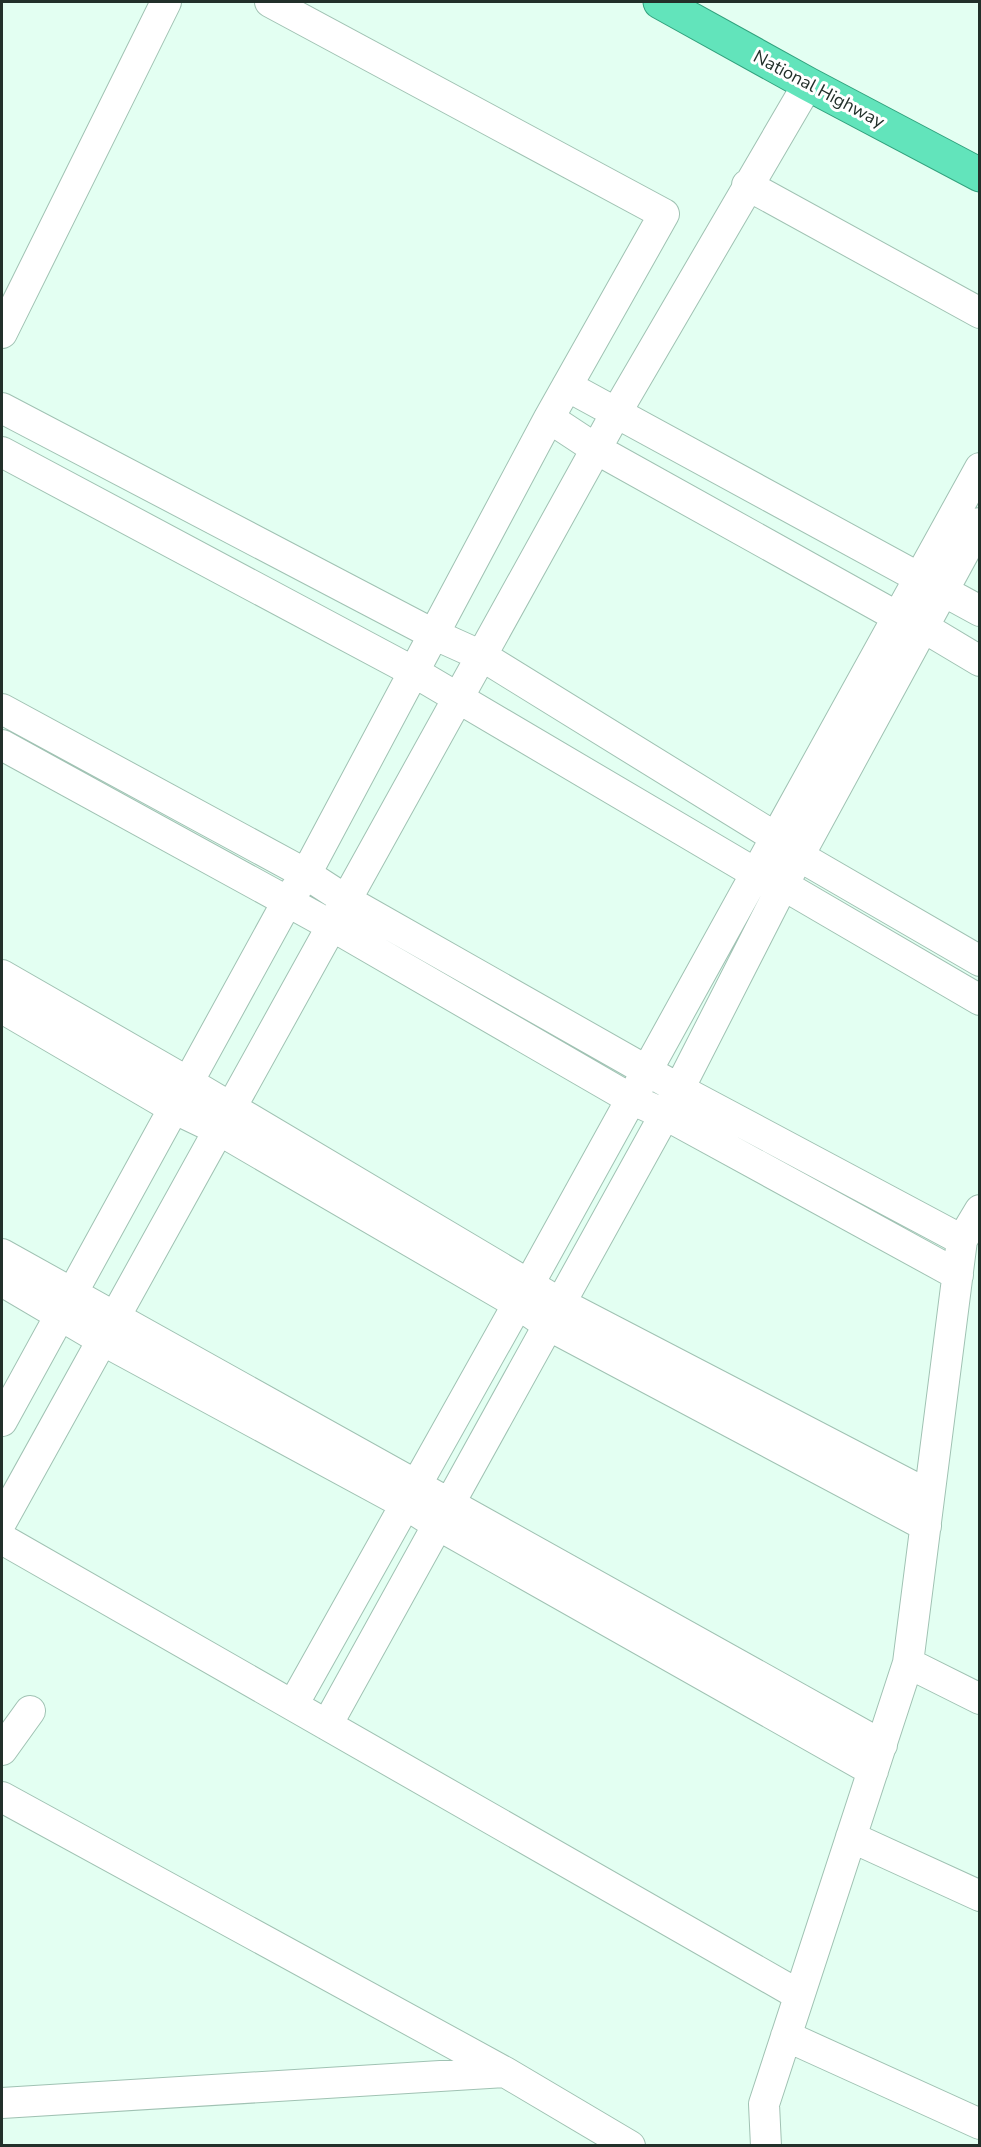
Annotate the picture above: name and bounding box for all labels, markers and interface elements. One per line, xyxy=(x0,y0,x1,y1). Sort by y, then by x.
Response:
street label: National Highway xyxy=(749,44,889,134)

